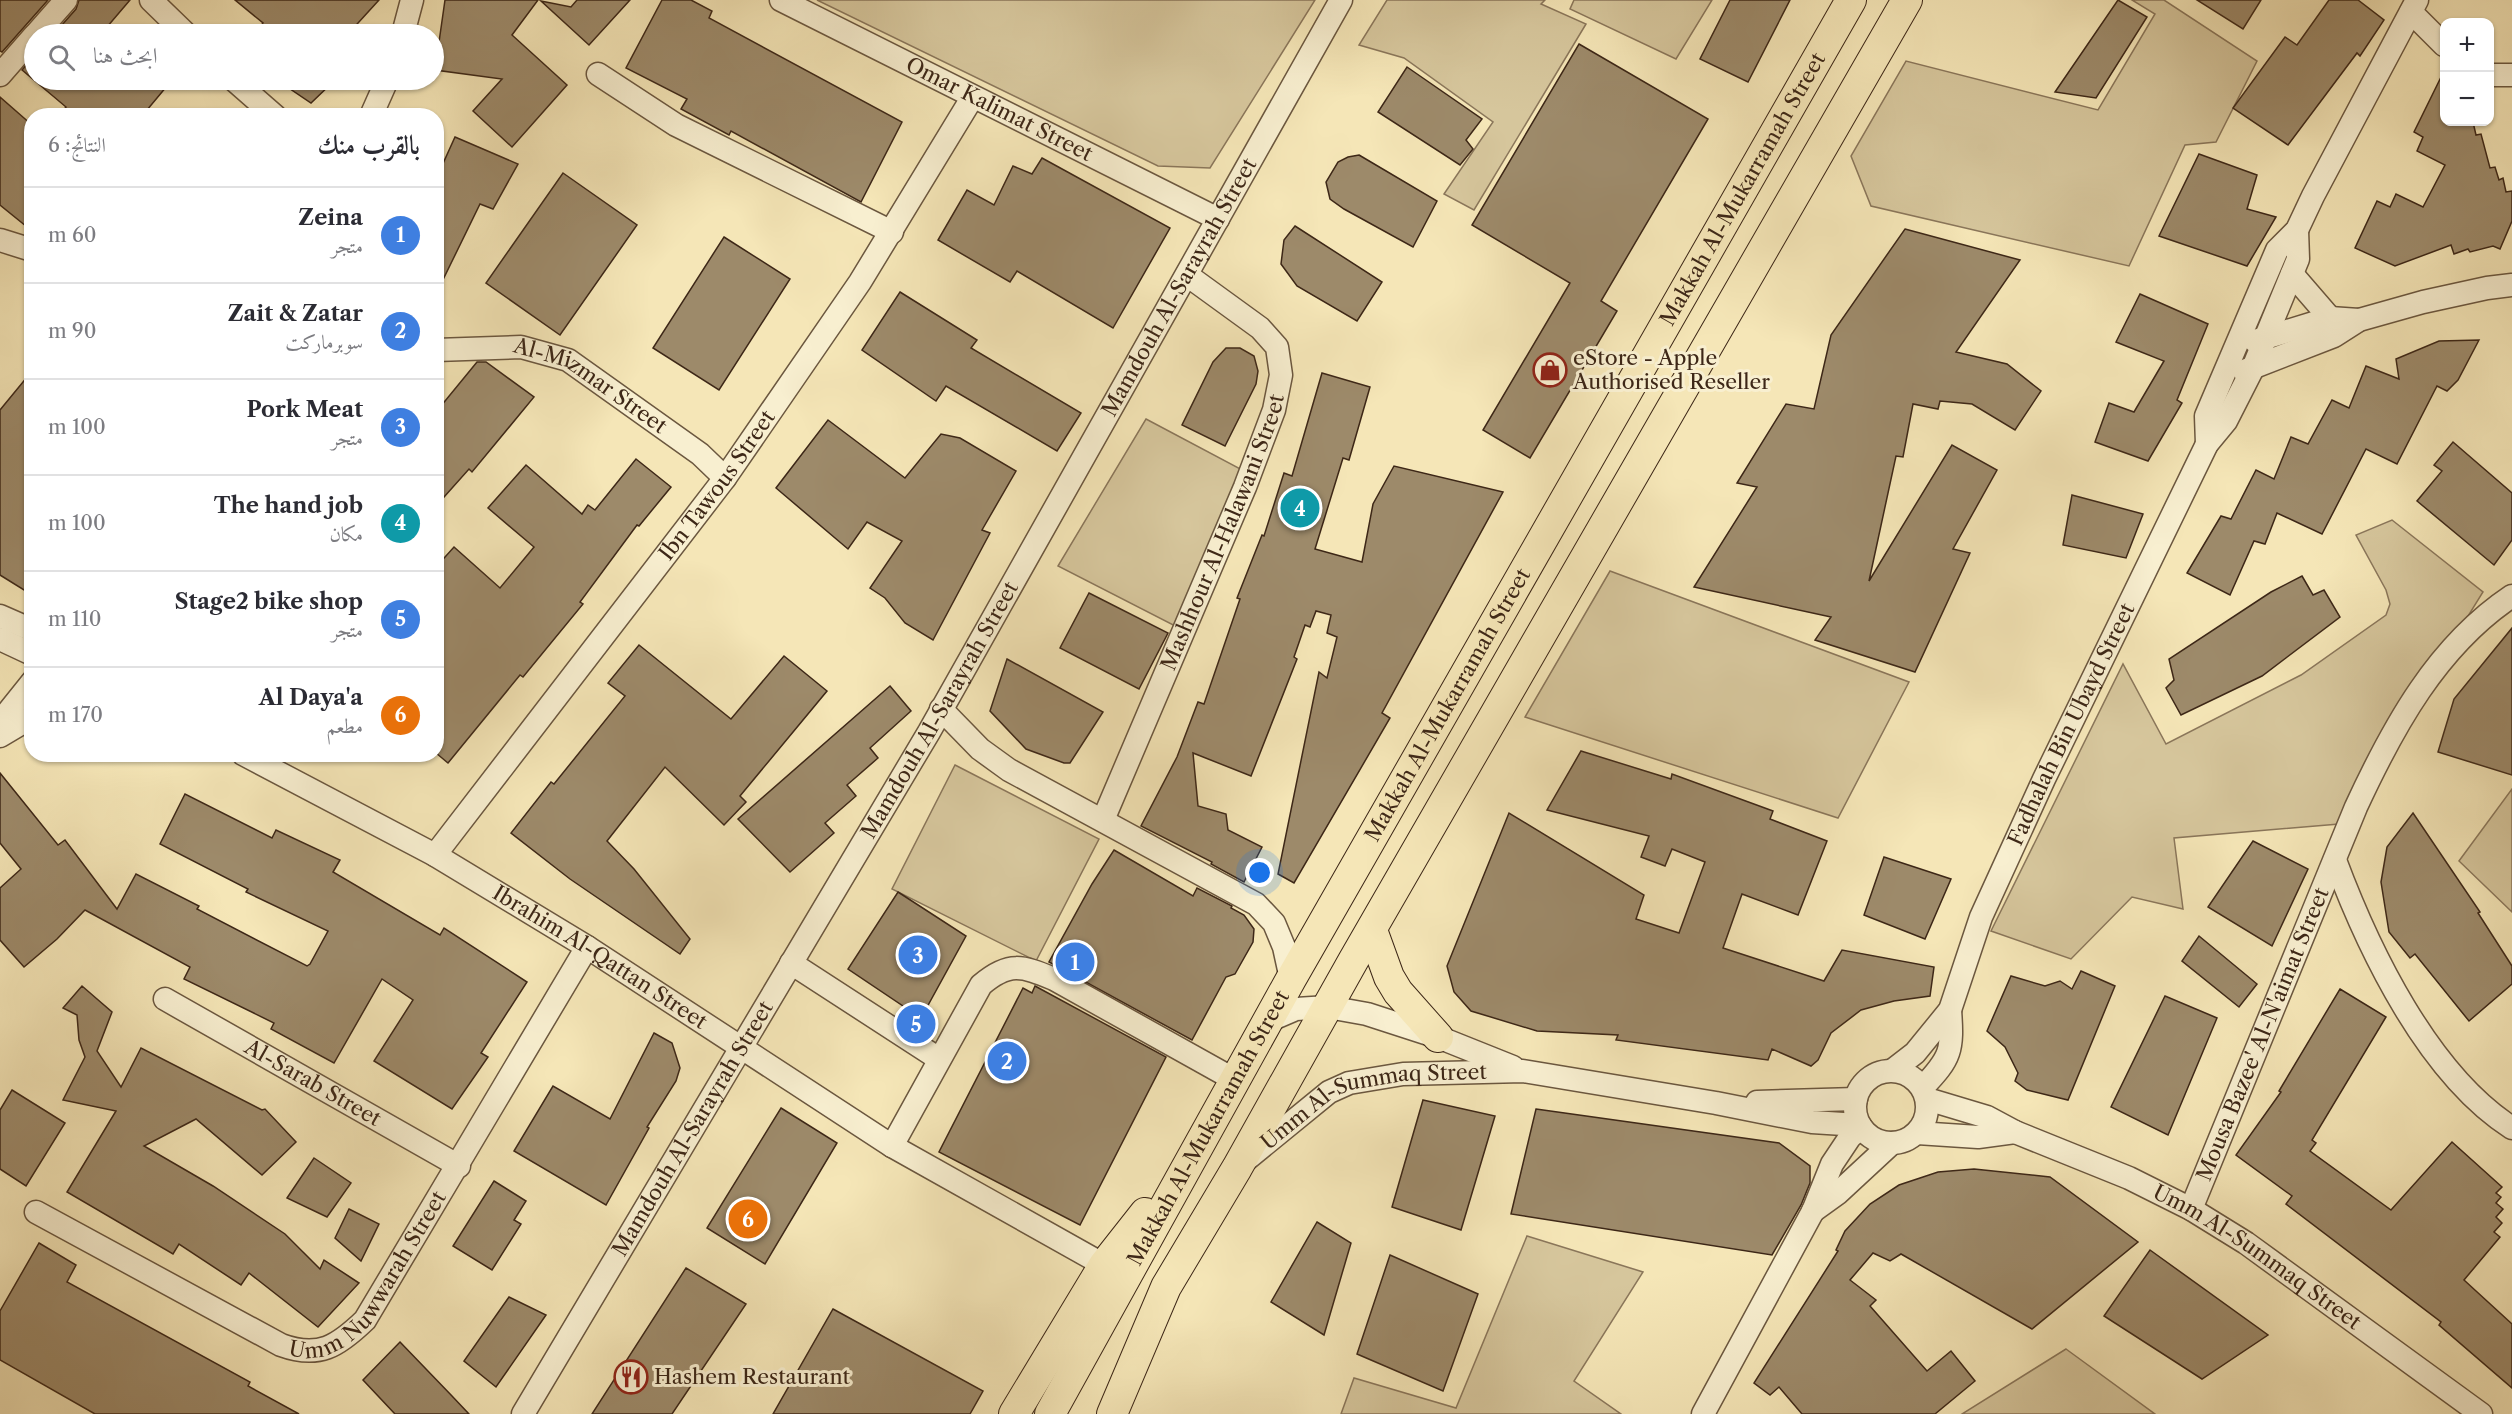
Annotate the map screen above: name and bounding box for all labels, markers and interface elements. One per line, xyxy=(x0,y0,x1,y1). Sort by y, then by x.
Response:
map controls xyxy=(2440,18,2494,126)
button: + xyxy=(2440,18,2494,72)
search box xyxy=(24,24,444,90)
icon: search xyxy=(45,41,78,74)
text: ابحث هنا xyxy=(93,42,158,69)
street label: Makkah Al-Mukarramah Street xyxy=(1654,48,1830,330)
street label: Omar Kalimat Street xyxy=(902,52,1097,166)
button: − xyxy=(2440,72,2494,126)
text: بالقرب منك xyxy=(317,129,420,161)
text: النتائج: 6 xyxy=(48,133,106,157)
street label: Mamdouh Al-Sarayrah Street xyxy=(1096,153,1262,421)
text: Zeina xyxy=(298,204,363,231)
text: 60 m xyxy=(48,223,96,247)
text: 1 xyxy=(396,223,405,247)
text: متجر xyxy=(331,234,363,258)
text: Zait & Zatar xyxy=(228,300,363,327)
text: 90 m xyxy=(48,319,96,343)
text: 2 xyxy=(395,319,406,343)
text: سوبرماركت xyxy=(285,330,363,354)
street label: Al-Mizmar Street xyxy=(510,332,672,439)
place label: eStore - Apple Authorised Reseller xyxy=(1572,345,1770,394)
shop icon: eStore - Apple Authorised Reseller xyxy=(1532,352,1568,388)
street label: Mashhour Al-Halawani Street xyxy=(1155,391,1289,674)
text: Pork Meat xyxy=(246,396,363,423)
street label: Ibn Tawous Street xyxy=(653,405,780,565)
text: 100 m xyxy=(48,415,106,439)
text: 3 xyxy=(395,415,406,439)
text: متجر xyxy=(331,426,363,450)
pin: 4 xyxy=(1280,486,1320,530)
text: The hand job xyxy=(214,492,363,519)
text: 100 m xyxy=(48,511,106,535)
text: 4 xyxy=(395,511,406,535)
text: مكان xyxy=(329,522,363,546)
street label: Makkah Al-Mukarramah Street xyxy=(1359,563,1536,846)
street label: Mamdouh Al-Sarayrah Street xyxy=(855,577,1023,843)
text: Stage2 bike shop xyxy=(174,588,363,615)
street label: Fadhalah Bin Ubayd Street xyxy=(2002,599,2140,849)
text: 110 m xyxy=(48,607,101,631)
text: 5 xyxy=(395,607,406,631)
text: متجر xyxy=(331,618,363,642)
text: Al Daya'a xyxy=(259,684,363,711)
text: 170 m xyxy=(48,703,103,727)
text: 6 xyxy=(395,703,406,727)
text: مطعم xyxy=(326,714,363,738)
your location xyxy=(1245,858,1274,887)
street label: Ibrahim Al-Qattan Street xyxy=(488,880,712,1034)
street label: Mousa Bazee' Al-N'aimat Street xyxy=(2191,883,2334,1184)
pin: 3 xyxy=(898,932,938,978)
pin: 1 xyxy=(1056,940,1094,984)
street label: Makkah Al-Mukarramah Street xyxy=(1122,985,1294,1270)
street label: Mamdouh Al-Sarayrah Street xyxy=(607,996,778,1260)
pin: 5 xyxy=(896,1002,936,1046)
street label: Al-Sarab Street xyxy=(240,1033,386,1131)
pin: 2 xyxy=(988,1038,1026,1084)
street label: Umm Al-Summaq Street xyxy=(1256,1059,1488,1155)
street label: Umm Al-Summaq Street xyxy=(2149,1179,2366,1335)
street label: Umm Nuwwarah Street xyxy=(287,1186,451,1363)
pin: 6 xyxy=(728,1196,768,1242)
restaurant icon: Hashem Restaurant xyxy=(613,1359,649,1395)
place label: Hashem Restaurant xyxy=(654,1364,851,1389)

